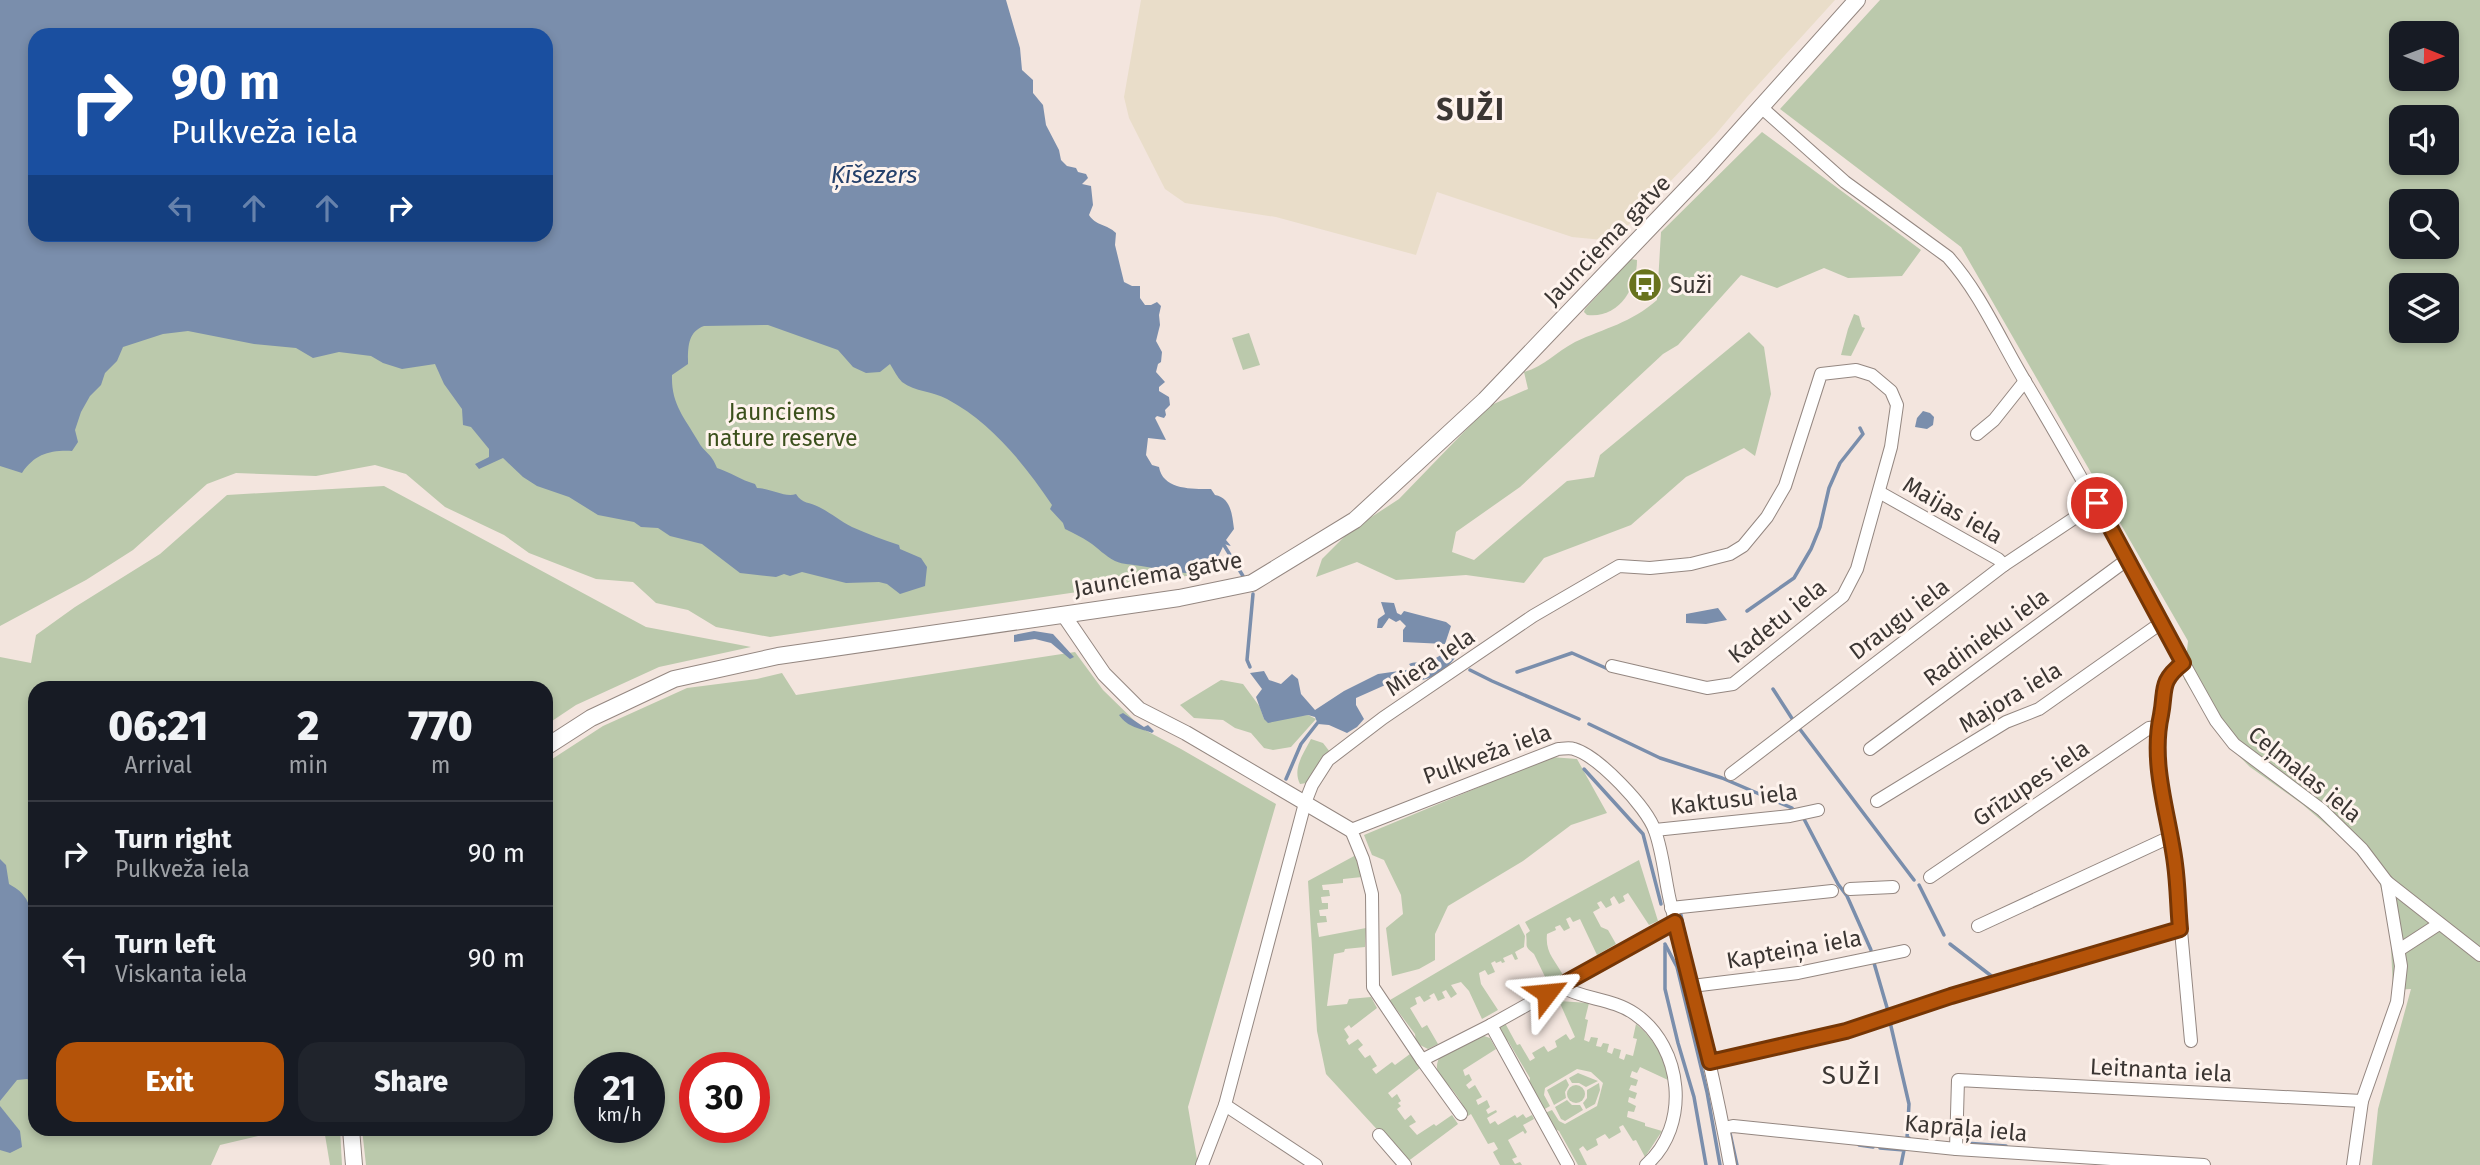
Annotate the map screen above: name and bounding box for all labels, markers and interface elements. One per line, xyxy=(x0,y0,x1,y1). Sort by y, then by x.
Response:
north arrow xyxy=(2389,21,2459,91)
map controls xyxy=(2389,21,2459,343)
text: 90 m xyxy=(171,53,280,112)
icon: right xyxy=(56,56,147,147)
district label: SUŽI xyxy=(1436,90,1506,128)
button: sound xyxy=(2389,105,2459,175)
text: Pulkveža iela xyxy=(171,113,358,151)
water label: Ķīšezers xyxy=(831,161,917,190)
street label: Jaunciema gatve xyxy=(1538,169,1676,311)
icon: left xyxy=(162,189,200,227)
icon: ahead xyxy=(235,189,273,227)
icon: ahead xyxy=(308,189,346,227)
icon: right xyxy=(381,189,419,227)
button: search xyxy=(2389,189,2459,259)
bus stop icon: Suži xyxy=(1626,266,1664,304)
place label: Suži xyxy=(1670,271,1712,299)
button: layers xyxy=(2389,273,2459,343)
park label: Jaunciems nature reserve xyxy=(706,398,858,452)
street label: Maijas iela xyxy=(1898,470,2008,550)
pin xyxy=(2067,473,2127,533)
icon: arrive xyxy=(2078,484,2116,522)
street label: Jaunciema gatve xyxy=(1072,545,1244,603)
street label: Draugu iela xyxy=(1843,572,1955,666)
street label: Kadetu iela xyxy=(1722,573,1832,669)
street label: Radinieku iela xyxy=(1918,582,2054,692)
street label: Miera iela xyxy=(1380,622,1480,702)
street label: Majora iela xyxy=(1954,655,2066,739)
text: 06:21 xyxy=(108,701,208,751)
text: 2 xyxy=(297,701,319,751)
text: 770 xyxy=(408,701,473,751)
street label: Pulkveža iela xyxy=(1419,718,1555,790)
street label: Ceļmalas iela xyxy=(2242,720,2367,829)
street label: Grīzupes iela xyxy=(1968,734,2094,832)
text: Arrival xyxy=(125,751,192,779)
text: min xyxy=(288,751,328,779)
text: m xyxy=(431,751,450,779)
street label: Kaktusu iela xyxy=(1669,777,1799,821)
text: Turn right xyxy=(115,824,232,855)
icon: right xyxy=(56,835,94,873)
text: 90 m xyxy=(468,838,525,869)
text: Pulkveža iela xyxy=(115,855,250,883)
street label: Kapteiņa iela xyxy=(1724,923,1864,977)
text: Turn left xyxy=(115,929,216,960)
icon: left xyxy=(56,940,94,978)
text: 90 m xyxy=(468,943,525,974)
position arrow xyxy=(1510,956,1584,1030)
text: Viskanta iela xyxy=(115,960,247,988)
button: Exit xyxy=(56,1042,284,1122)
button: Share xyxy=(298,1042,525,1122)
speed limit sign: 30 xyxy=(679,1052,770,1143)
street label: Leitnanta iela xyxy=(2089,1052,2233,1088)
district label: SUŽI xyxy=(1822,1060,1882,1091)
text: 21 xyxy=(603,1067,636,1109)
text: km/h xyxy=(597,1104,642,1126)
street label: Kaprāļa iela xyxy=(1903,1109,2029,1148)

